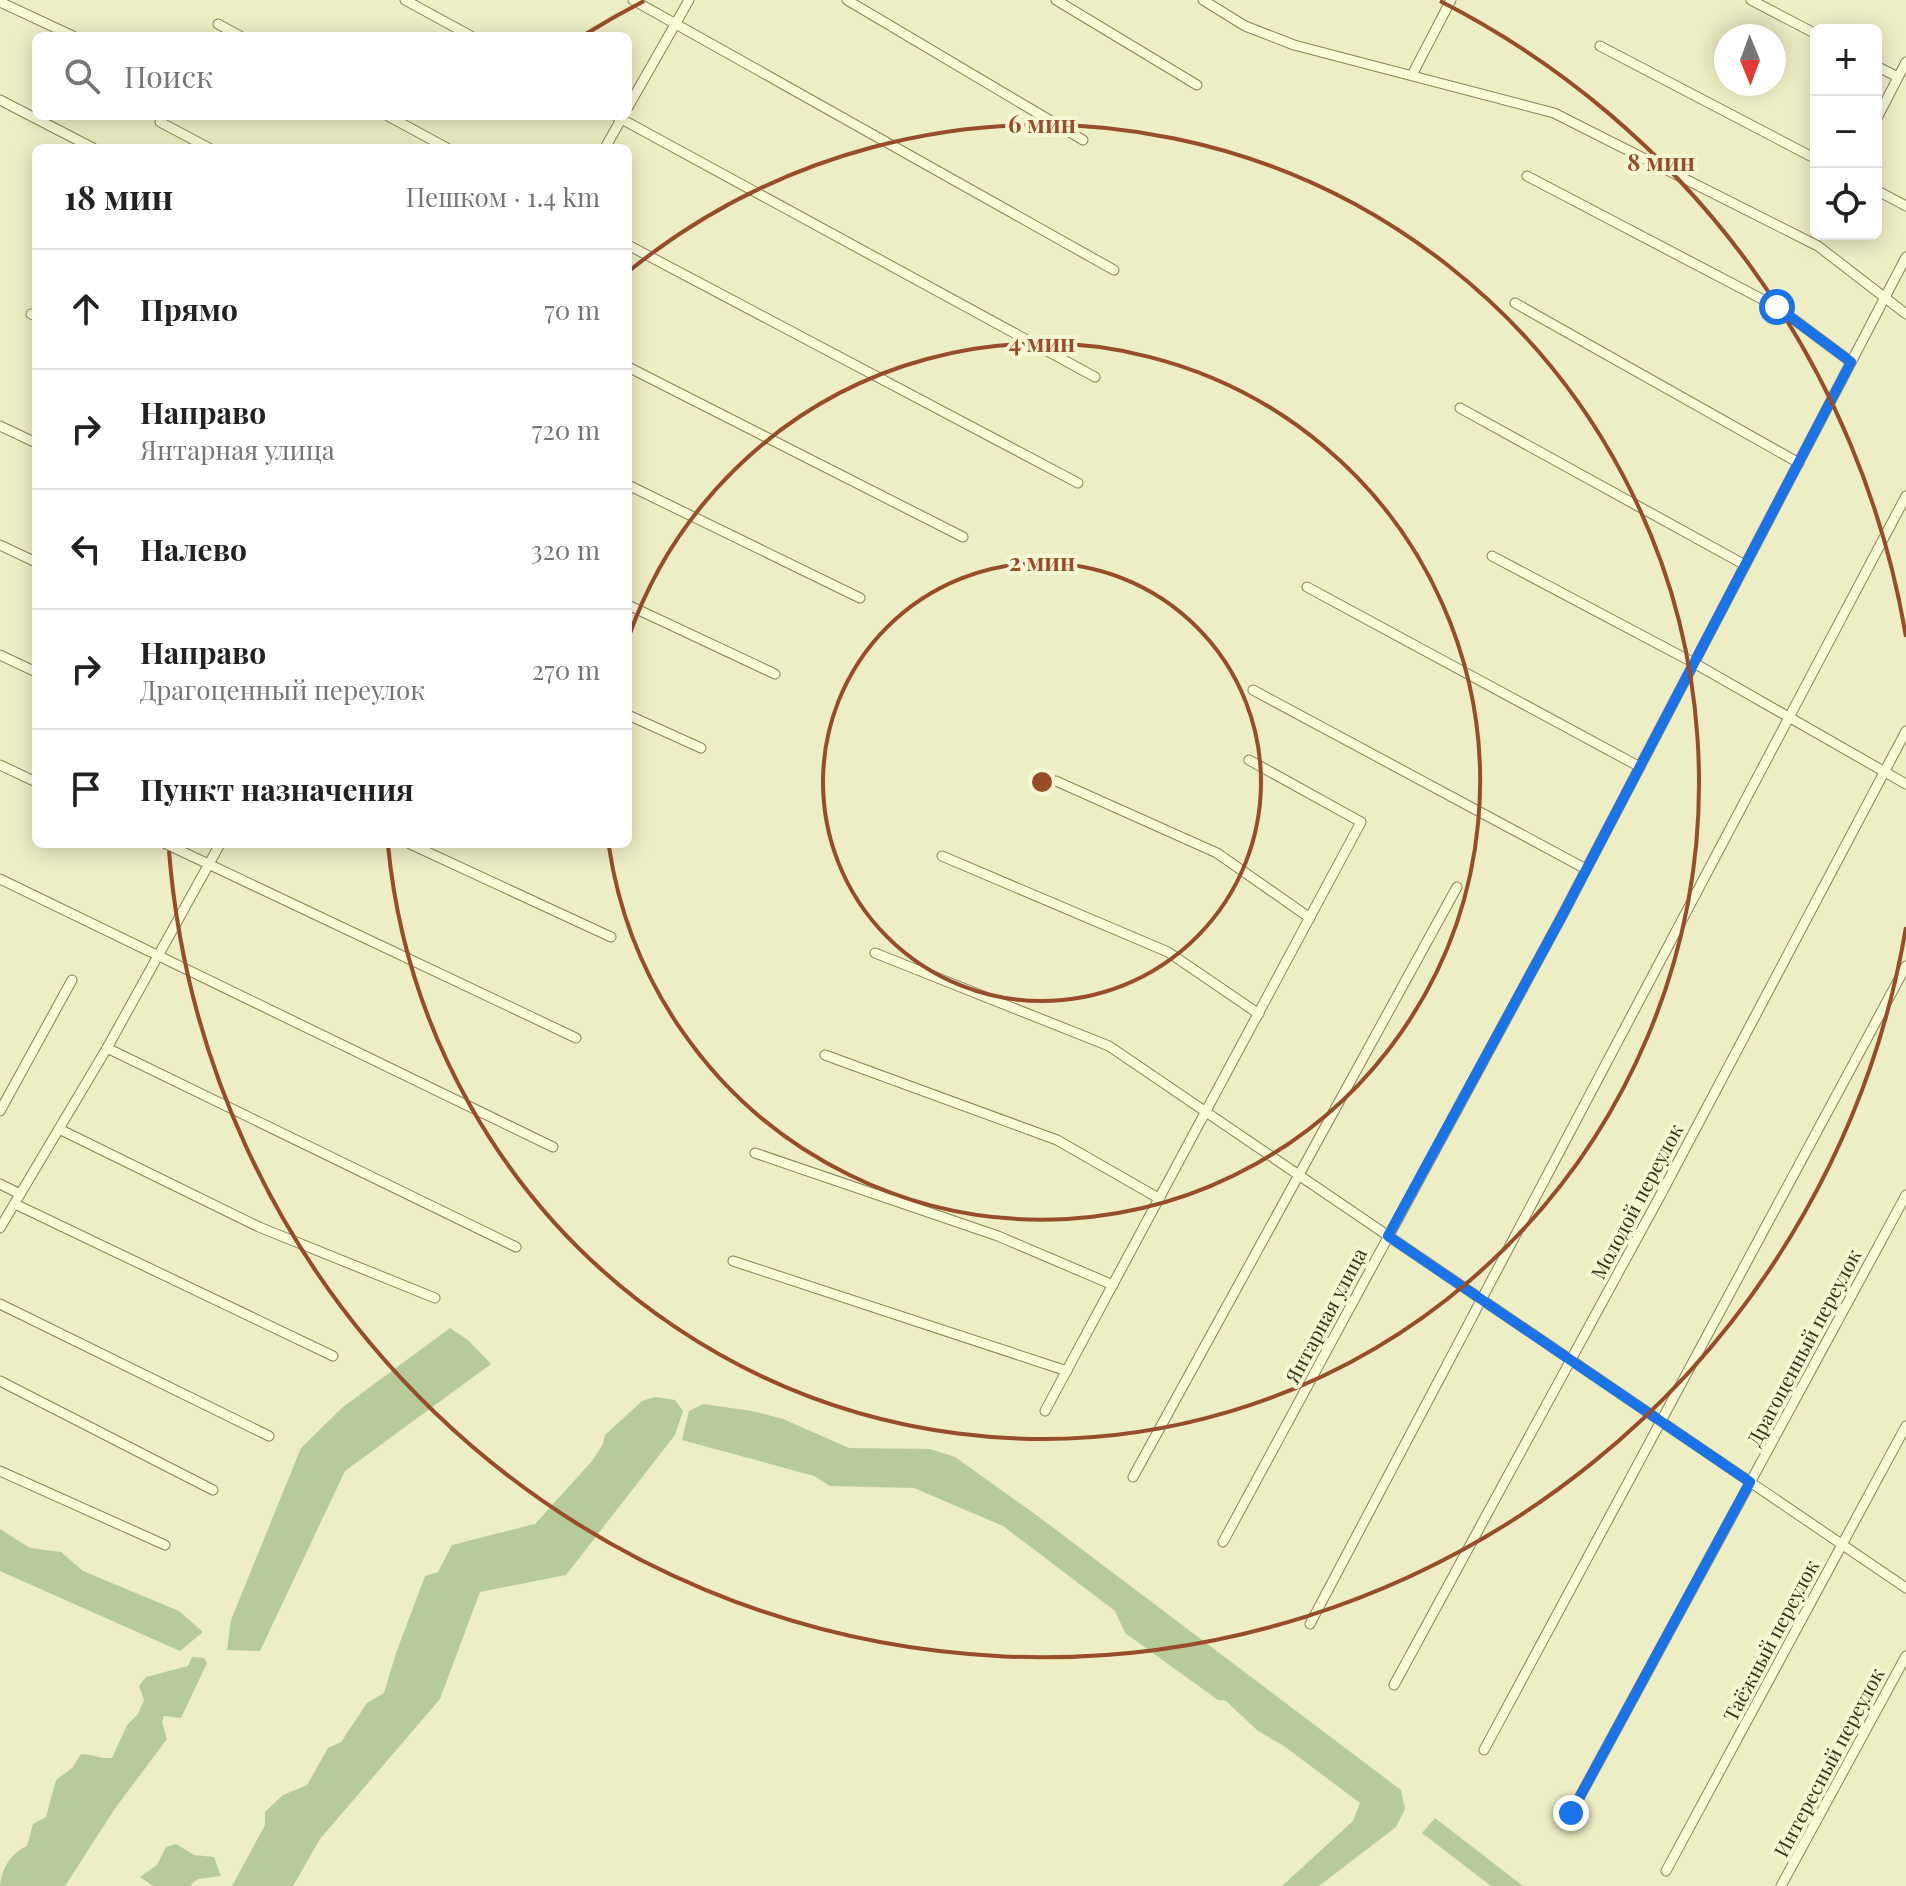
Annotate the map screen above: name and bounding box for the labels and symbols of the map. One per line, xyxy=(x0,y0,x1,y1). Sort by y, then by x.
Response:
north arrow xyxy=(1714,24,1786,96)
text: 6 мин xyxy=(1008,107,1076,139)
text: 8 мин xyxy=(1627,145,1695,177)
route start xyxy=(1759,289,1795,325)
text: 4 мин xyxy=(1009,326,1075,358)
text: 2 мин xyxy=(1009,545,1075,577)
centre of rings xyxy=(1028,768,1056,796)
street label: Молодой переулок xyxy=(1584,1118,1689,1283)
street label: Янтарная улица xyxy=(1277,1242,1372,1388)
street label: Драгоценный переулок xyxy=(1740,1243,1867,1450)
street label: Таёжный переулок xyxy=(1716,1554,1824,1725)
street label: Интересный переулок xyxy=(1767,1662,1890,1861)
route end xyxy=(1553,1795,1589,1831)

